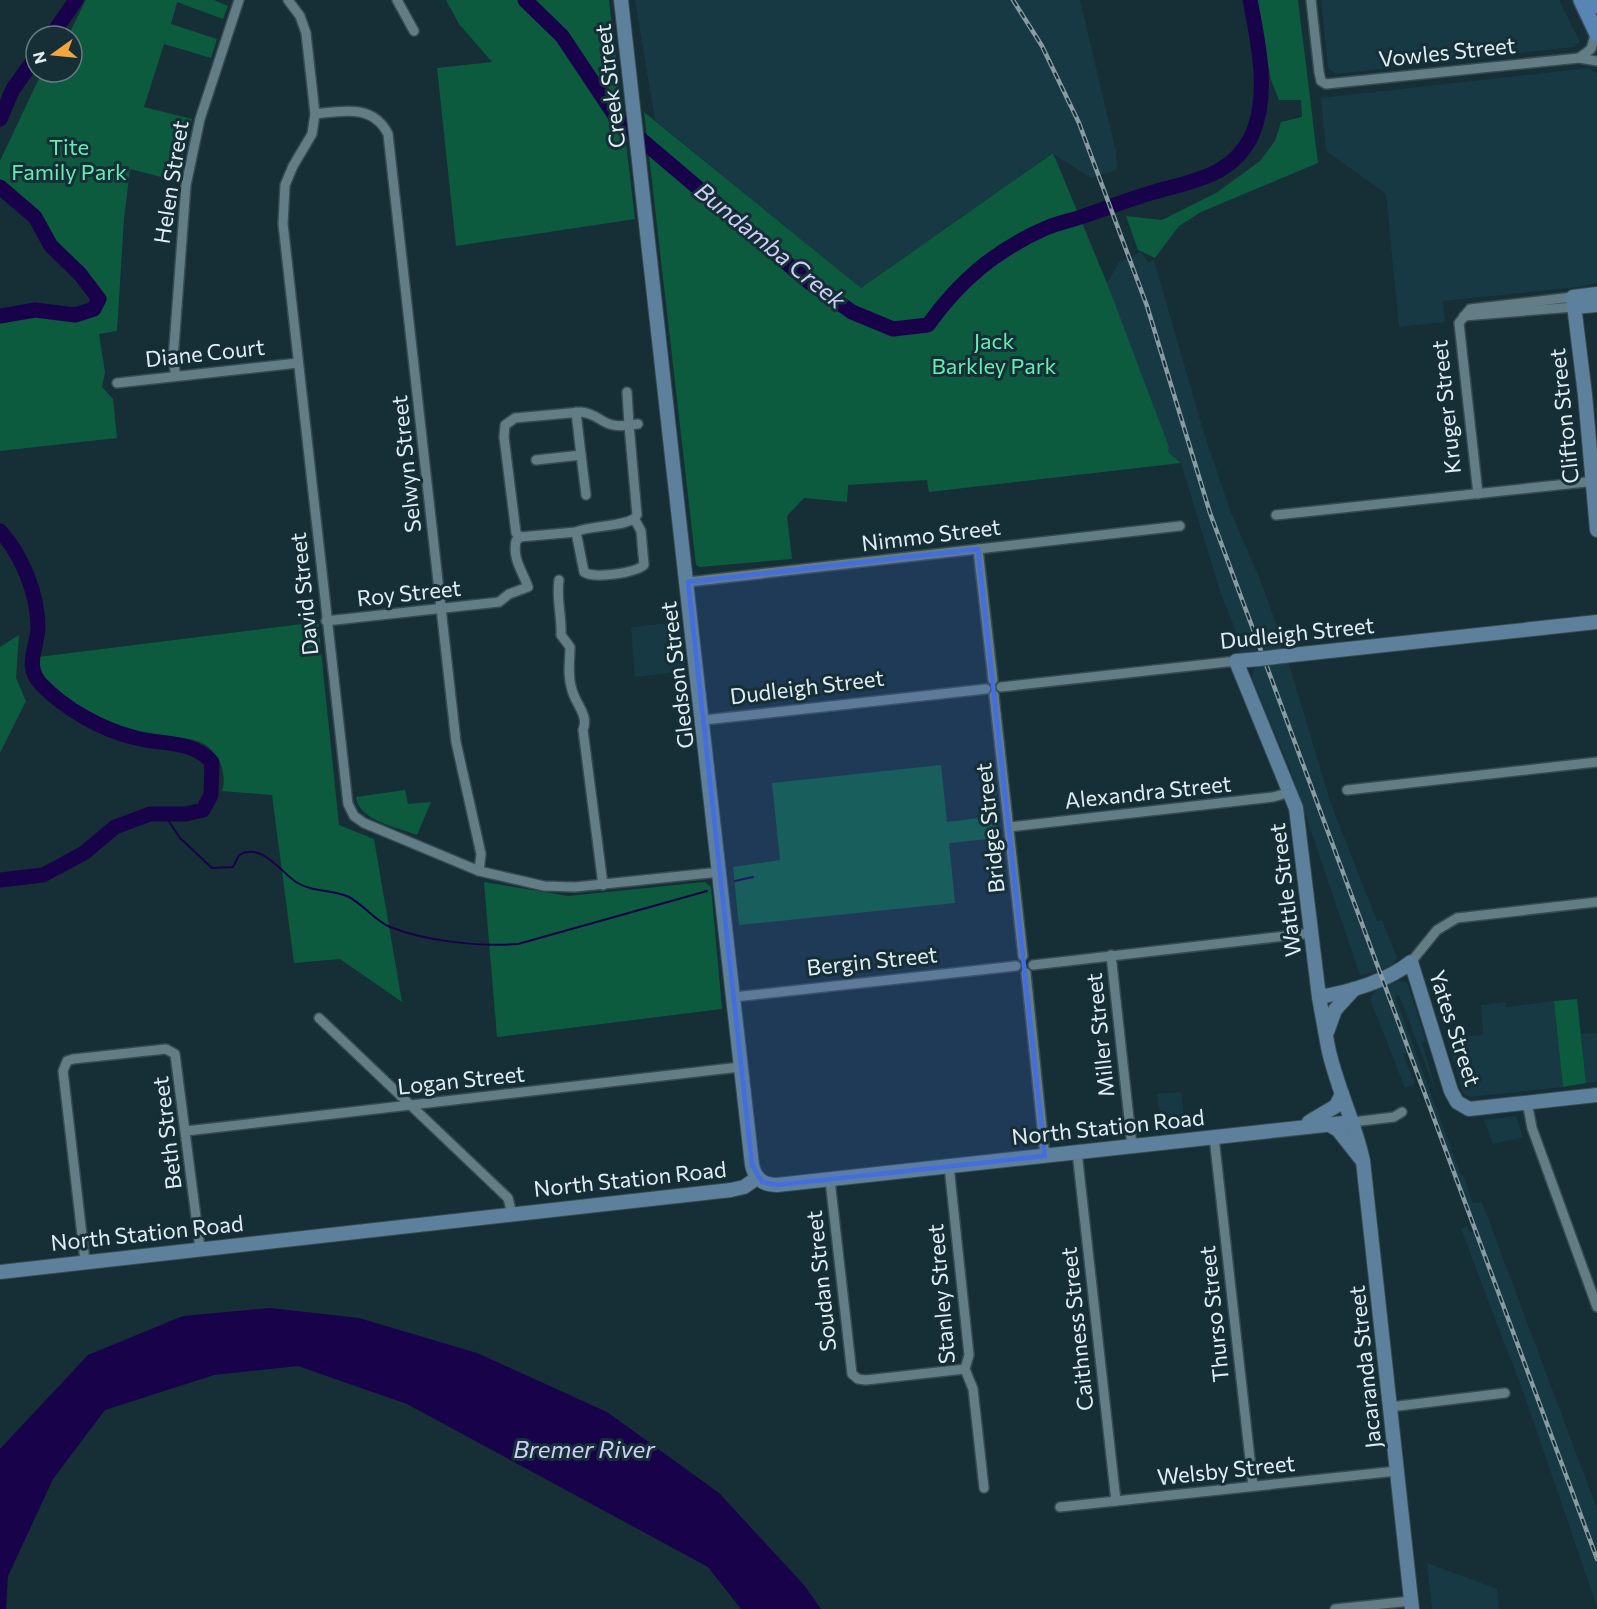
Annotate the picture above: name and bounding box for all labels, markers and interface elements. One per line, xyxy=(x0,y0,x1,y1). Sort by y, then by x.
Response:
street label: Creek Street xyxy=(588,22,631,150)
north arrow xyxy=(24,24,84,84)
street label: Vowles Street xyxy=(1377,31,1517,72)
text: N xyxy=(28,50,50,66)
street label: Helen Street xyxy=(147,118,194,245)
park label: Tite Family Park xyxy=(11,133,127,185)
water label: Bundamba Creek xyxy=(690,175,853,315)
park label: Jack Barkley Park xyxy=(932,327,1057,379)
street label: Diane Court xyxy=(144,333,266,372)
street label: Kruger Street xyxy=(1425,339,1466,475)
street label: Clifton Street xyxy=(1543,347,1584,485)
street label: Selwyn Street xyxy=(385,394,426,534)
street label: Nimmo Street xyxy=(860,513,1002,556)
street label: David Street xyxy=(284,531,323,657)
street label: Roy Street xyxy=(356,574,462,611)
street label: Gledson Street xyxy=(654,600,699,750)
street label: Dudleigh Street xyxy=(1218,611,1375,654)
street label: Dudleigh Street xyxy=(728,664,885,709)
street label: Bridge Street xyxy=(969,761,1010,895)
street label: Alexandra Street xyxy=(1063,769,1233,814)
street label: Wattle Street xyxy=(1263,822,1306,958)
street label: Bergin Street xyxy=(805,940,939,981)
street label: Yates Street xyxy=(1424,966,1487,1089)
street label: Miller Street xyxy=(1080,972,1119,1098)
street label: Logan Street xyxy=(396,1059,526,1100)
street label: Beth Street xyxy=(146,1075,187,1191)
street label: North Station Road xyxy=(1010,1103,1206,1150)
street label: North Station Road xyxy=(532,1155,728,1202)
street label: North Station Road xyxy=(49,1209,245,1256)
street label: Soudan Street xyxy=(800,1209,841,1353)
street label: Stanley Street xyxy=(921,1223,960,1365)
street label: Thurso Street xyxy=(1193,1245,1234,1384)
street label: Caithness Street xyxy=(1054,1246,1099,1412)
street label: Jacaranda Street xyxy=(1343,1284,1386,1450)
water label: Bremer River xyxy=(513,1434,656,1463)
street label: Welsby Street xyxy=(1156,1449,1296,1490)

